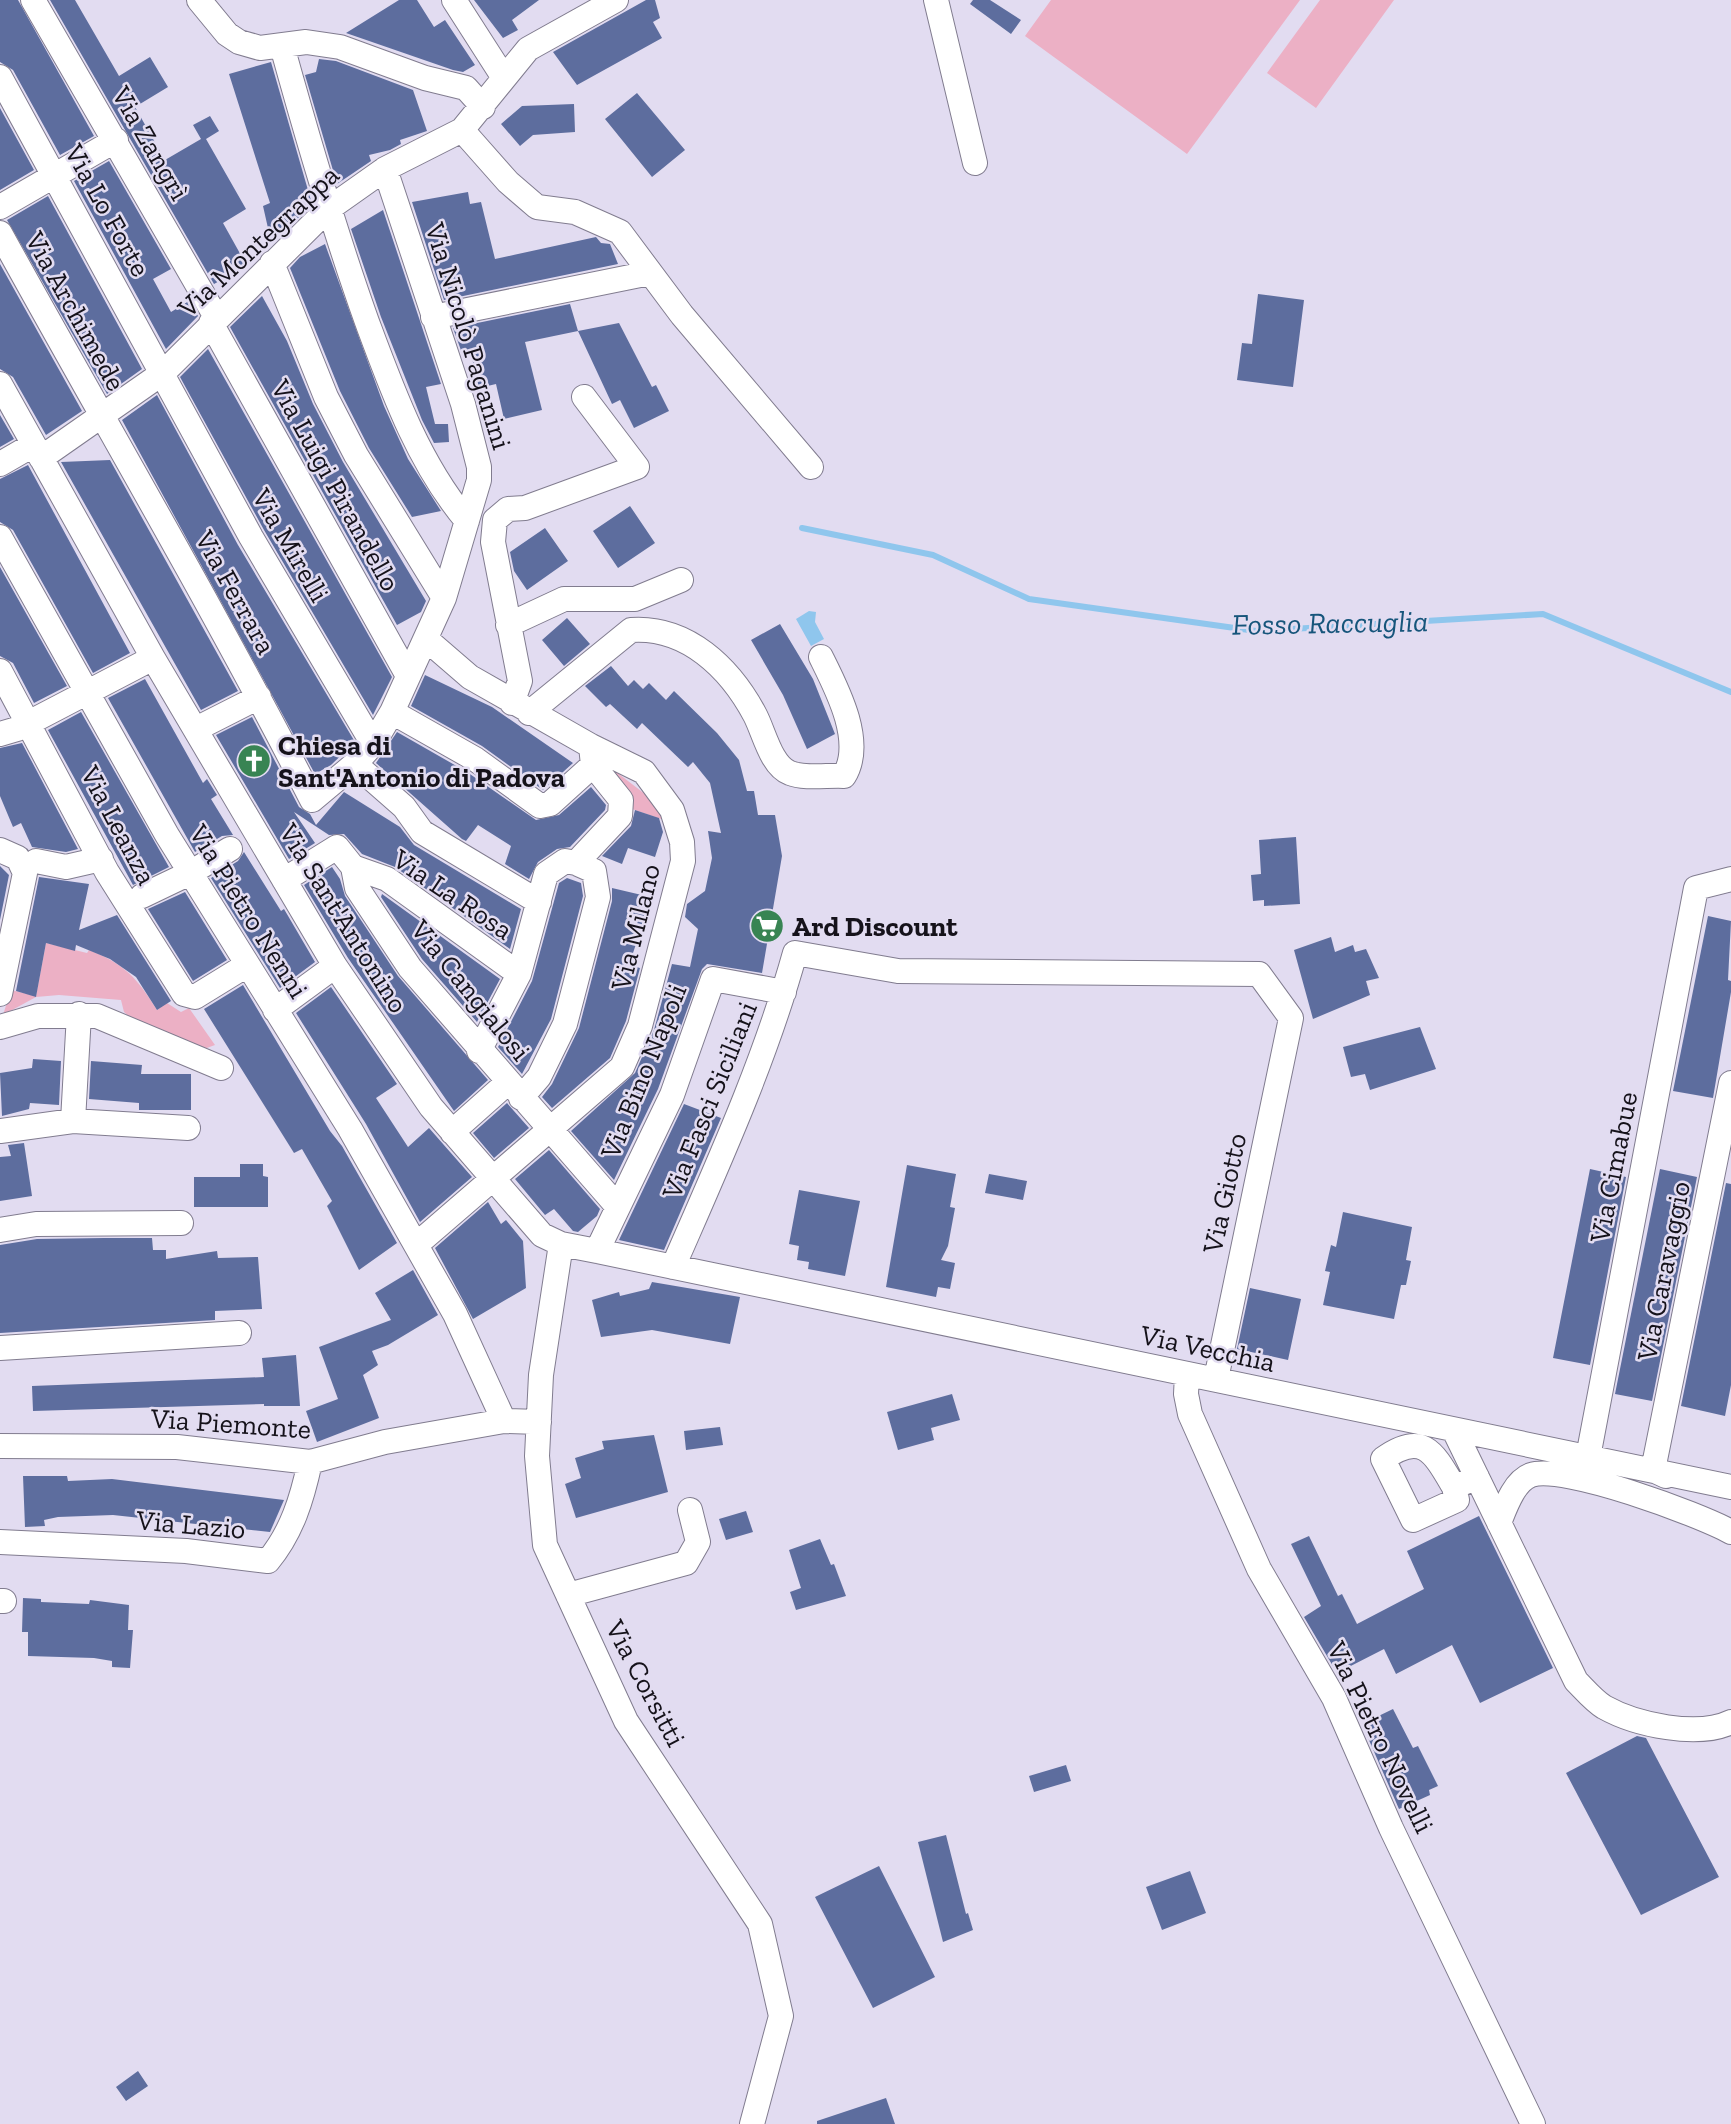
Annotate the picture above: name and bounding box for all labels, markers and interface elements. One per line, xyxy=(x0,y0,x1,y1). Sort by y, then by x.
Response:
street label: Via Zangrì xyxy=(104,80,196,206)
street label: Via Lo Forte xyxy=(57,138,157,282)
street label: Via Montegrappa xyxy=(170,158,346,325)
street label: Via Nicolò Paganini xyxy=(418,218,519,453)
street label: Via Archimede xyxy=(18,225,133,397)
street label: Via Luigi Pirandello xyxy=(263,373,407,597)
street label: Via Mirelli xyxy=(244,482,336,608)
street label: Via Ferrara xyxy=(188,524,283,660)
water label: Fosso Raccuglia xyxy=(1231,603,1429,643)
place label: Chiesa di Sant'Antonio di Padova xyxy=(278,729,565,794)
church icon: Chiesa di Sant'Antonio di Padova xyxy=(235,742,273,780)
street label: Via Leanza xyxy=(73,759,164,891)
street label: Via Sant'Antonino xyxy=(272,817,415,1019)
street label: Via Pietro Nenni xyxy=(181,818,315,1004)
street label: Via La Rosa xyxy=(386,842,519,947)
street label: Via Milano xyxy=(604,860,667,995)
supermarket icon: Ard Discount xyxy=(748,907,786,945)
place label: Ard Discount xyxy=(792,910,958,943)
street label: Via Cangialosi xyxy=(403,912,538,1067)
street label: Via Bino Napoli xyxy=(593,979,694,1164)
street label: Via Fasci Siciliani xyxy=(655,997,764,1205)
street label: Via Cimabue xyxy=(1583,1089,1644,1246)
street label: Via Giotto xyxy=(1195,1130,1253,1257)
street label: Via Caravaggio xyxy=(1630,1178,1697,1365)
street label: Via Vecchia xyxy=(1137,1318,1279,1379)
street label: Via Piemonte xyxy=(149,1401,312,1446)
street label: Via Lazio xyxy=(134,1503,247,1546)
street label: Via Corsitti xyxy=(598,1614,693,1752)
street label: Via Pietro Novelli xyxy=(1319,1635,1441,1838)

